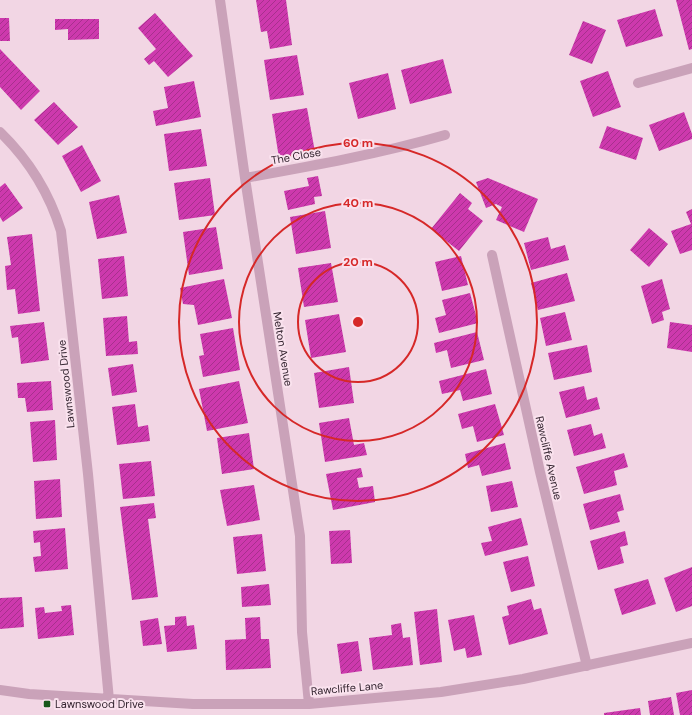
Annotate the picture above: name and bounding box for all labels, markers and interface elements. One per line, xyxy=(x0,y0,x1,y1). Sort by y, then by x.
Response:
text: 60 m xyxy=(343,135,373,151)
street label: The Close xyxy=(270,145,322,167)
text: 40 m xyxy=(343,195,373,211)
text: 20 m xyxy=(343,254,373,270)
street label: Melton Avenue xyxy=(270,311,296,387)
centre of rings xyxy=(351,315,365,329)
street label: Lawnswood Drive xyxy=(54,339,78,429)
street label: Rawcliffe Avenue xyxy=(533,415,565,501)
street label: Rawcliffe Lane xyxy=(310,678,384,698)
place label: Lawnswood Drive xyxy=(55,697,144,711)
marker: Lawnswood Drive xyxy=(42,699,52,709)

